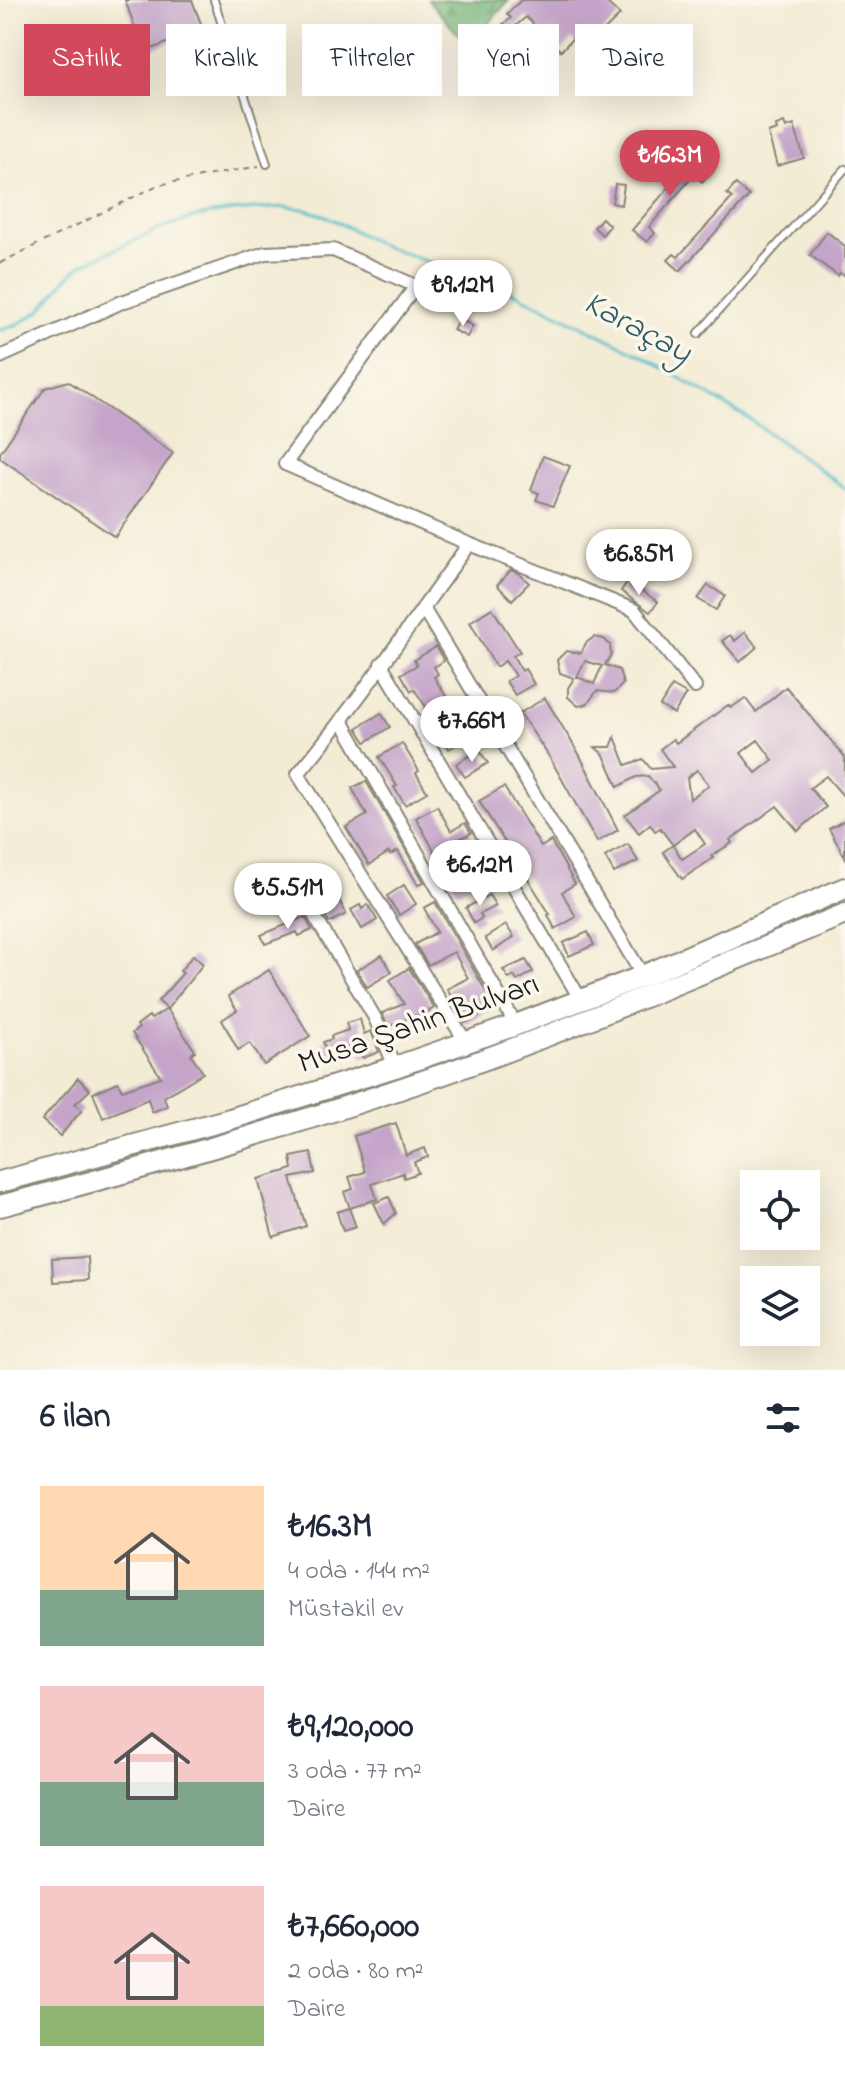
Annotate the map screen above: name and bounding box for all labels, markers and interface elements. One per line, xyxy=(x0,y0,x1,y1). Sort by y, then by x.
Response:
chip: Satılık xyxy=(24,24,150,96)
chip: Kiralık xyxy=(166,24,286,96)
chip: Filtreler xyxy=(302,24,442,96)
chip: Yeni xyxy=(458,24,559,96)
chip: Daire xyxy=(575,24,693,96)
pin: ₺16.3M xyxy=(605,130,735,198)
text: ₺16.3M xyxy=(638,137,702,175)
pin: ₺9.12M xyxy=(398,260,528,328)
text: ₺9.12M xyxy=(431,267,495,305)
water label: Karaçay xyxy=(574,280,701,379)
pin: ₺6.85M xyxy=(574,529,704,597)
text: ₺6.85M xyxy=(604,536,674,574)
pin: ₺7.66M xyxy=(407,696,537,764)
text: ₺7.66M xyxy=(438,703,506,741)
pin: ₺6.12M xyxy=(415,840,545,908)
text: ₺6.12M xyxy=(447,847,513,885)
pin: ₺5.51M xyxy=(223,863,353,931)
text: ₺5.51M xyxy=(252,870,324,908)
street label: Musa Şahin Bulvarı xyxy=(292,962,546,1088)
map controls xyxy=(740,1170,820,1346)
button: locate xyxy=(740,1170,820,1250)
button: layers xyxy=(740,1266,820,1346)
text: 6 ilan xyxy=(40,1393,110,1443)
icon: filters xyxy=(761,1396,805,1440)
text: ₺16.3M xyxy=(288,1503,372,1553)
icon: home xyxy=(104,1518,200,1614)
text: 4 oda · 144 m² xyxy=(288,1553,430,1591)
text: Müstakil ev xyxy=(288,1591,403,1629)
text: ₺9,120,000 xyxy=(288,1703,413,1753)
icon: home xyxy=(104,1718,200,1814)
text: 3 oda · 77 m² xyxy=(288,1753,422,1791)
text: Daire xyxy=(288,1791,346,1829)
text: ₺7,660,000 xyxy=(288,1903,419,1953)
icon: home xyxy=(104,1918,200,2014)
text: 2 oda · 80 m² xyxy=(288,1953,424,1991)
text: Daire xyxy=(288,1991,346,2029)

